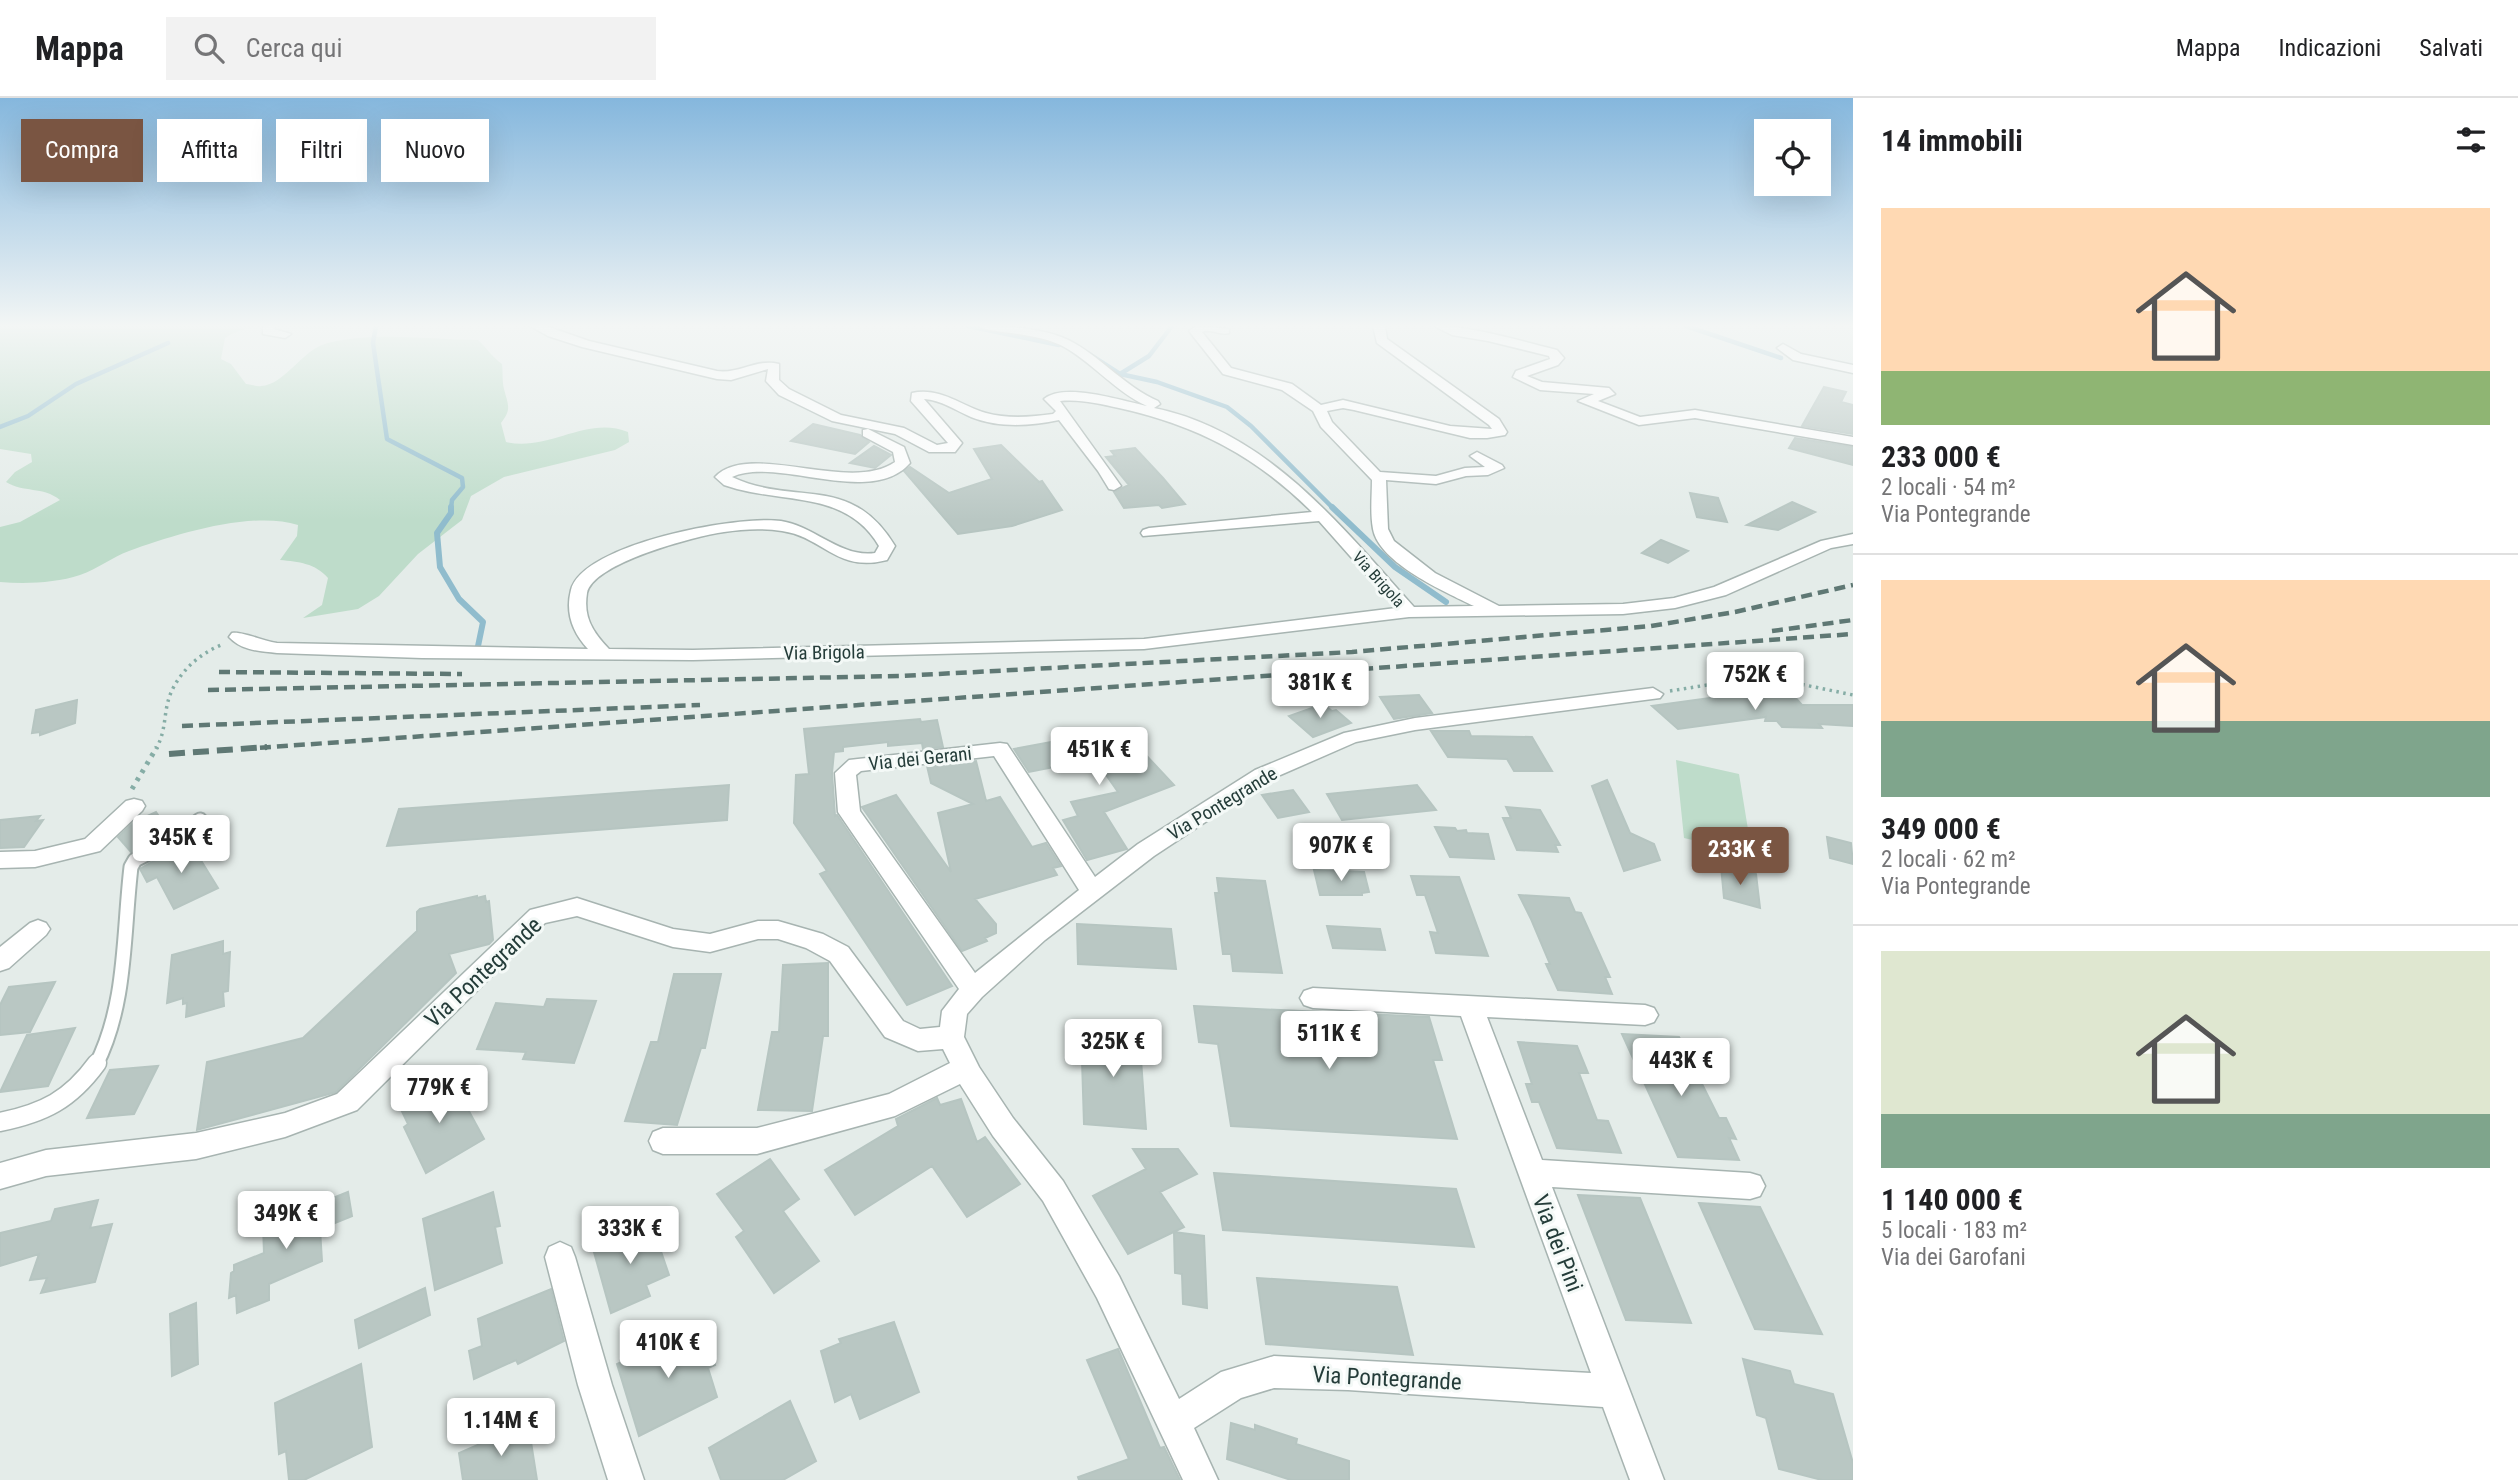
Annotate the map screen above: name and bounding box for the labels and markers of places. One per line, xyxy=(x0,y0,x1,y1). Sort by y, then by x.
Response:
pin: 752K € xyxy=(1698,652,1812,712)
pin: 381K € xyxy=(1263,660,1377,720)
pin: 451K € xyxy=(1042,728,1156,787)
pin: 345K € xyxy=(124,816,238,875)
pin: 907K € xyxy=(1284,824,1398,883)
pin: 233K € xyxy=(1683,828,1797,887)
pin: 511K € xyxy=(1272,1012,1386,1071)
pin: 325K € xyxy=(1056,1020,1170,1079)
pin: 443K € xyxy=(1624,1038,1738,1098)
pin: 779K € xyxy=(382,1066,496,1125)
pin: 349K € xyxy=(229,1192,343,1251)
pin: 333K € xyxy=(573,1206,687,1266)
pin: 410K € xyxy=(611,1320,725,1380)
pin: 1.14M € xyxy=(436,1398,566,1458)

